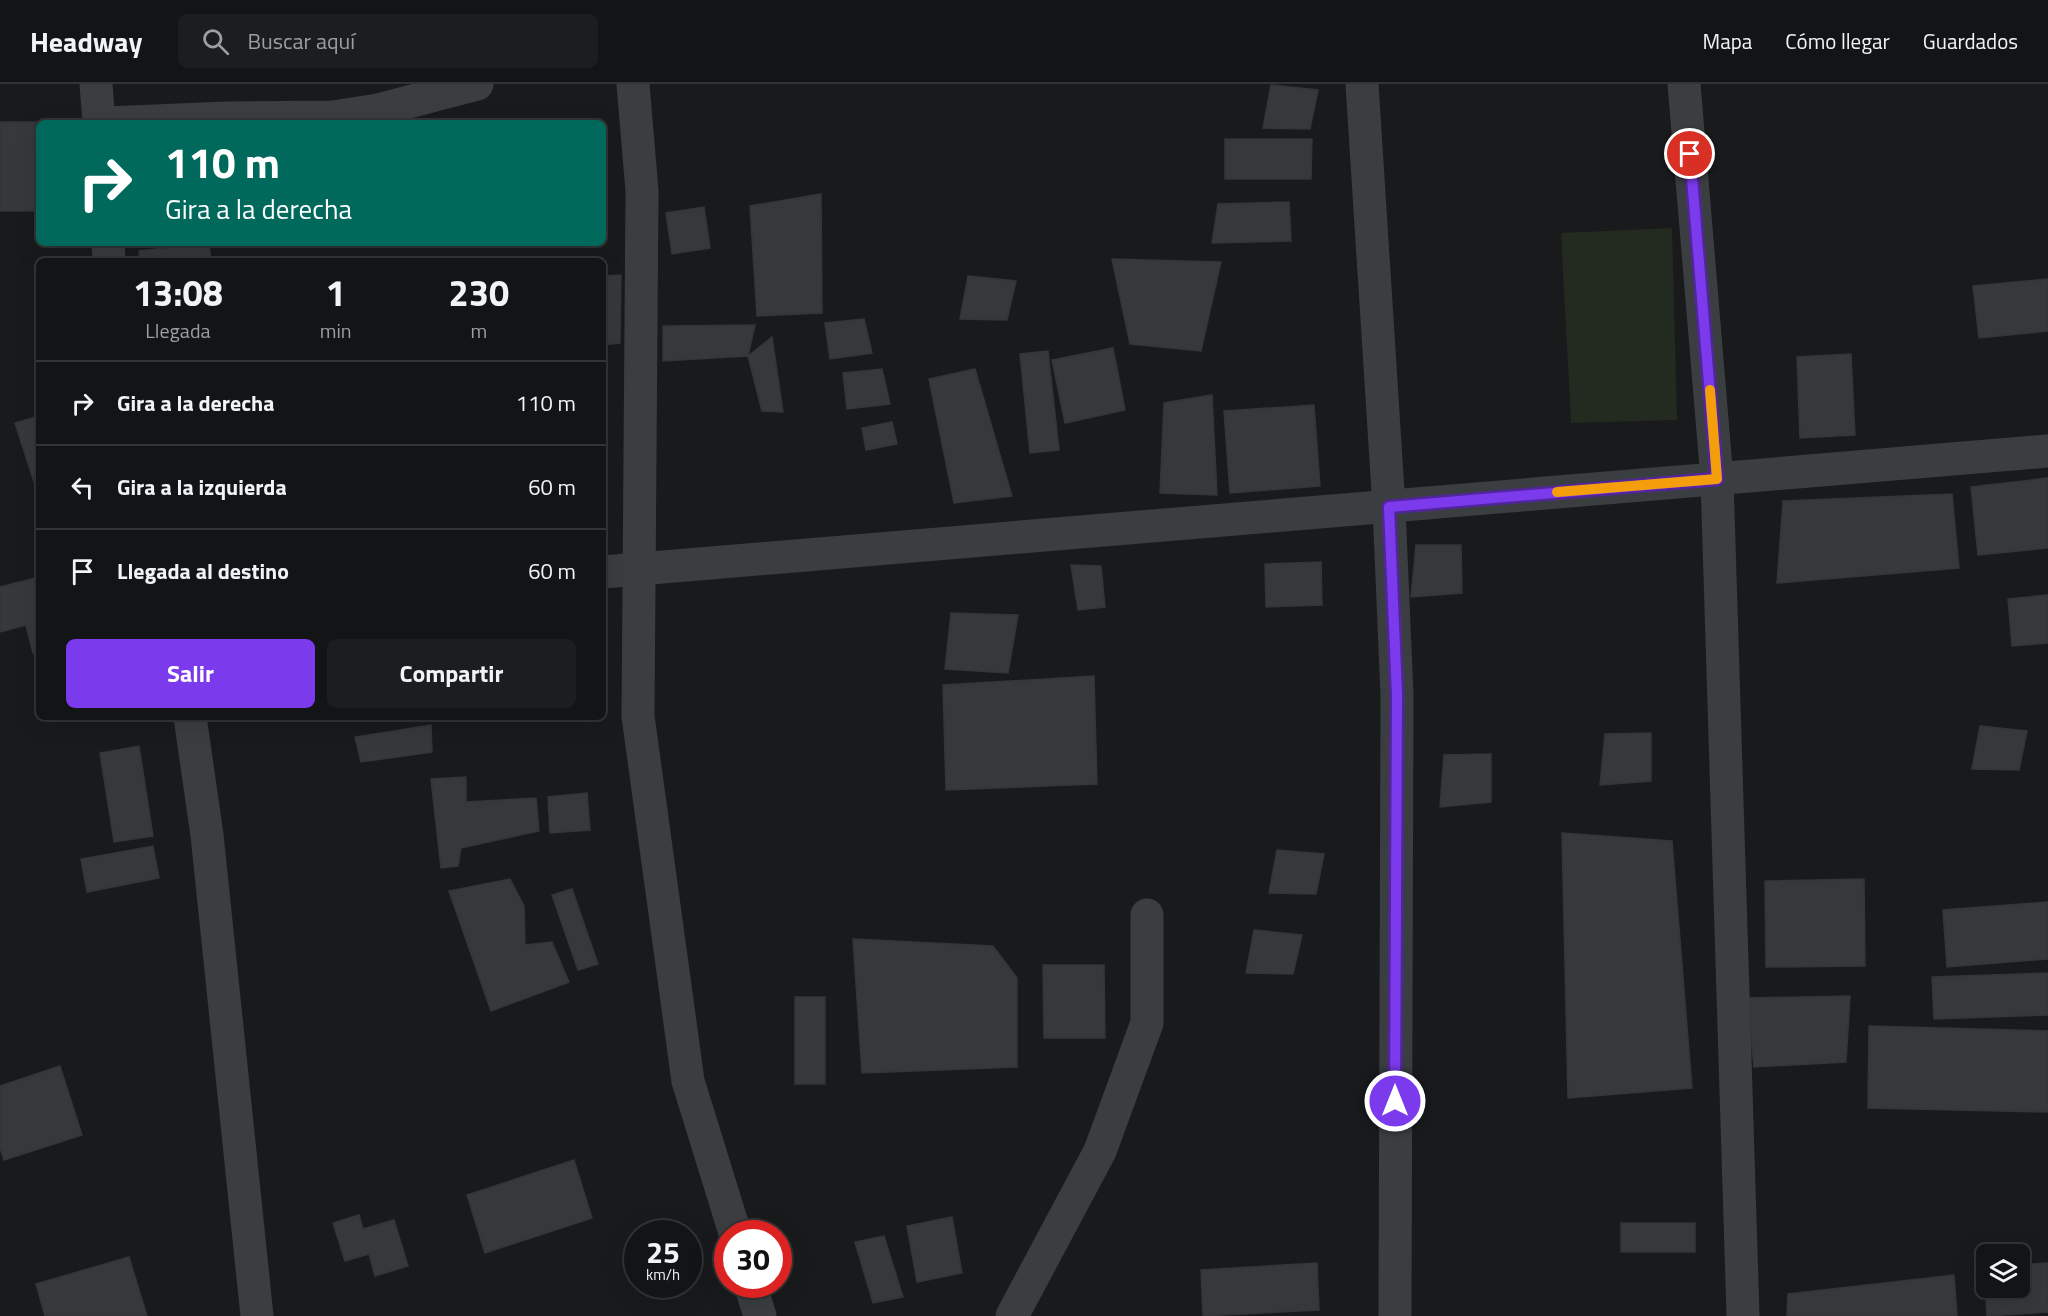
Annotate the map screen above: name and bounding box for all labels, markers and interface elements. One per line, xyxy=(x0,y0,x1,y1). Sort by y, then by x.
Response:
search box xyxy=(178,14,598,68)
text: Headway xyxy=(30,20,142,63)
text: Buscar aquí xyxy=(247,24,355,58)
icon: search xyxy=(199,25,232,58)
text: Mapa xyxy=(1703,25,1752,57)
text: Cómo llegar xyxy=(1785,25,1890,57)
text: Guardados xyxy=(1923,25,2018,57)
pin xyxy=(1664,128,1715,179)
text: 110 m xyxy=(165,130,280,194)
icon: arrive xyxy=(1673,137,1706,170)
icon: right xyxy=(66,144,144,222)
text: Gira a la derecha xyxy=(165,188,352,229)
text: 13:08 xyxy=(133,265,223,320)
text: 1 xyxy=(326,265,346,320)
text: 230 xyxy=(449,265,509,320)
text: Llegada xyxy=(145,315,210,346)
text: min xyxy=(320,315,352,346)
text: m xyxy=(470,315,487,346)
text: Gira a la derecha xyxy=(117,386,274,420)
text: 110 m xyxy=(516,386,576,420)
icon: right xyxy=(66,387,99,420)
text: Gira a la izquierda xyxy=(117,470,287,504)
text: 60 m xyxy=(528,470,576,504)
icon: left xyxy=(66,471,99,504)
text: Llegada al destino xyxy=(117,554,289,588)
text: 60 m xyxy=(528,554,576,588)
icon: arrive xyxy=(66,555,99,588)
button: Salir xyxy=(66,639,315,708)
button: Compartir xyxy=(327,639,576,708)
position arrow xyxy=(1363,1069,1427,1133)
speed limit sign: 30 xyxy=(714,1220,792,1298)
text: 25 xyxy=(646,1229,680,1275)
map controls xyxy=(1976,1244,2030,1298)
button: layers xyxy=(1976,1244,2030,1298)
text: km/h xyxy=(646,1263,680,1286)

